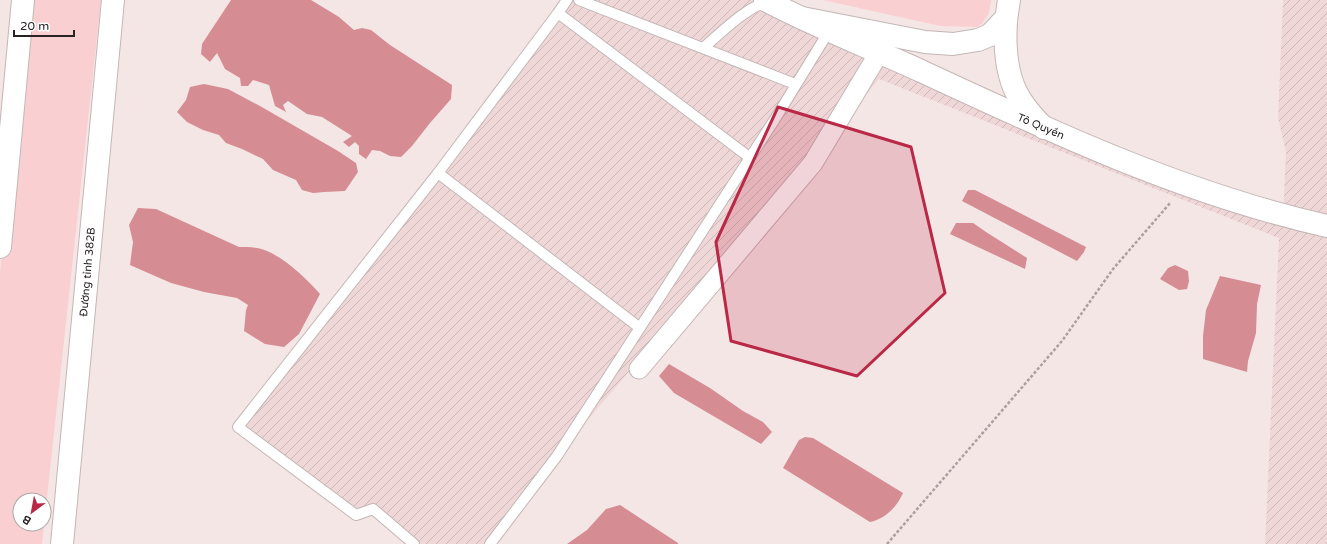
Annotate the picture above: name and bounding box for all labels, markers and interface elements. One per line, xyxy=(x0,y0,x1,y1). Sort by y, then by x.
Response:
scale bar xyxy=(14,12,74,38)
text: 20 m xyxy=(20,19,49,33)
street label: Tô Quyền xyxy=(1015,111,1066,142)
street label: Đường tỉnh 382B xyxy=(77,226,98,317)
north arrow xyxy=(12,492,52,532)
text: B xyxy=(20,512,34,528)

